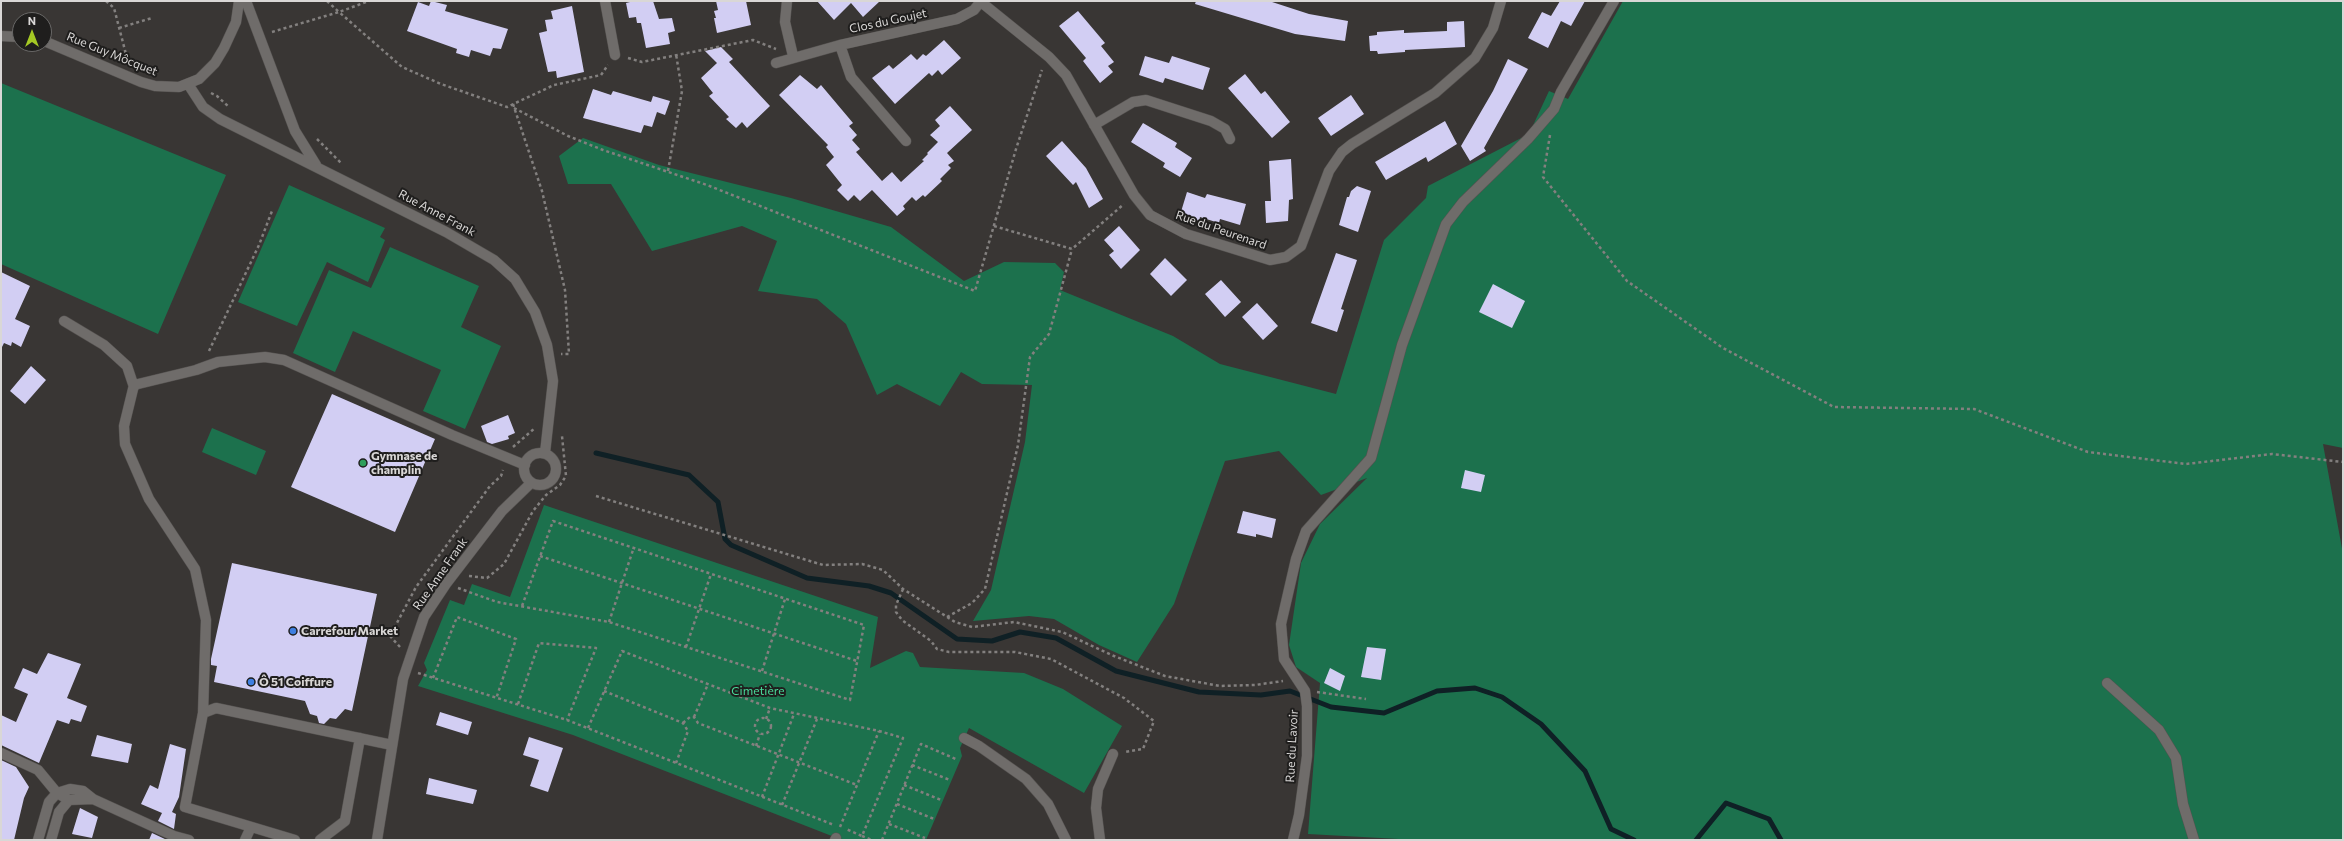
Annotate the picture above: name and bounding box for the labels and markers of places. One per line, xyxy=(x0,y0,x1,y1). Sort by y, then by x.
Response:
place label: Gymnase de champlin xyxy=(371,449,437,477)
marker: Gymnase de champlin xyxy=(358,458,368,468)
place label: Carrefour Market xyxy=(301,624,398,638)
marker: Carrefour Market xyxy=(288,626,298,636)
place label: Ô 51 Coiffure xyxy=(259,675,332,689)
marker: Ô 51 Coiffure xyxy=(246,677,256,687)

